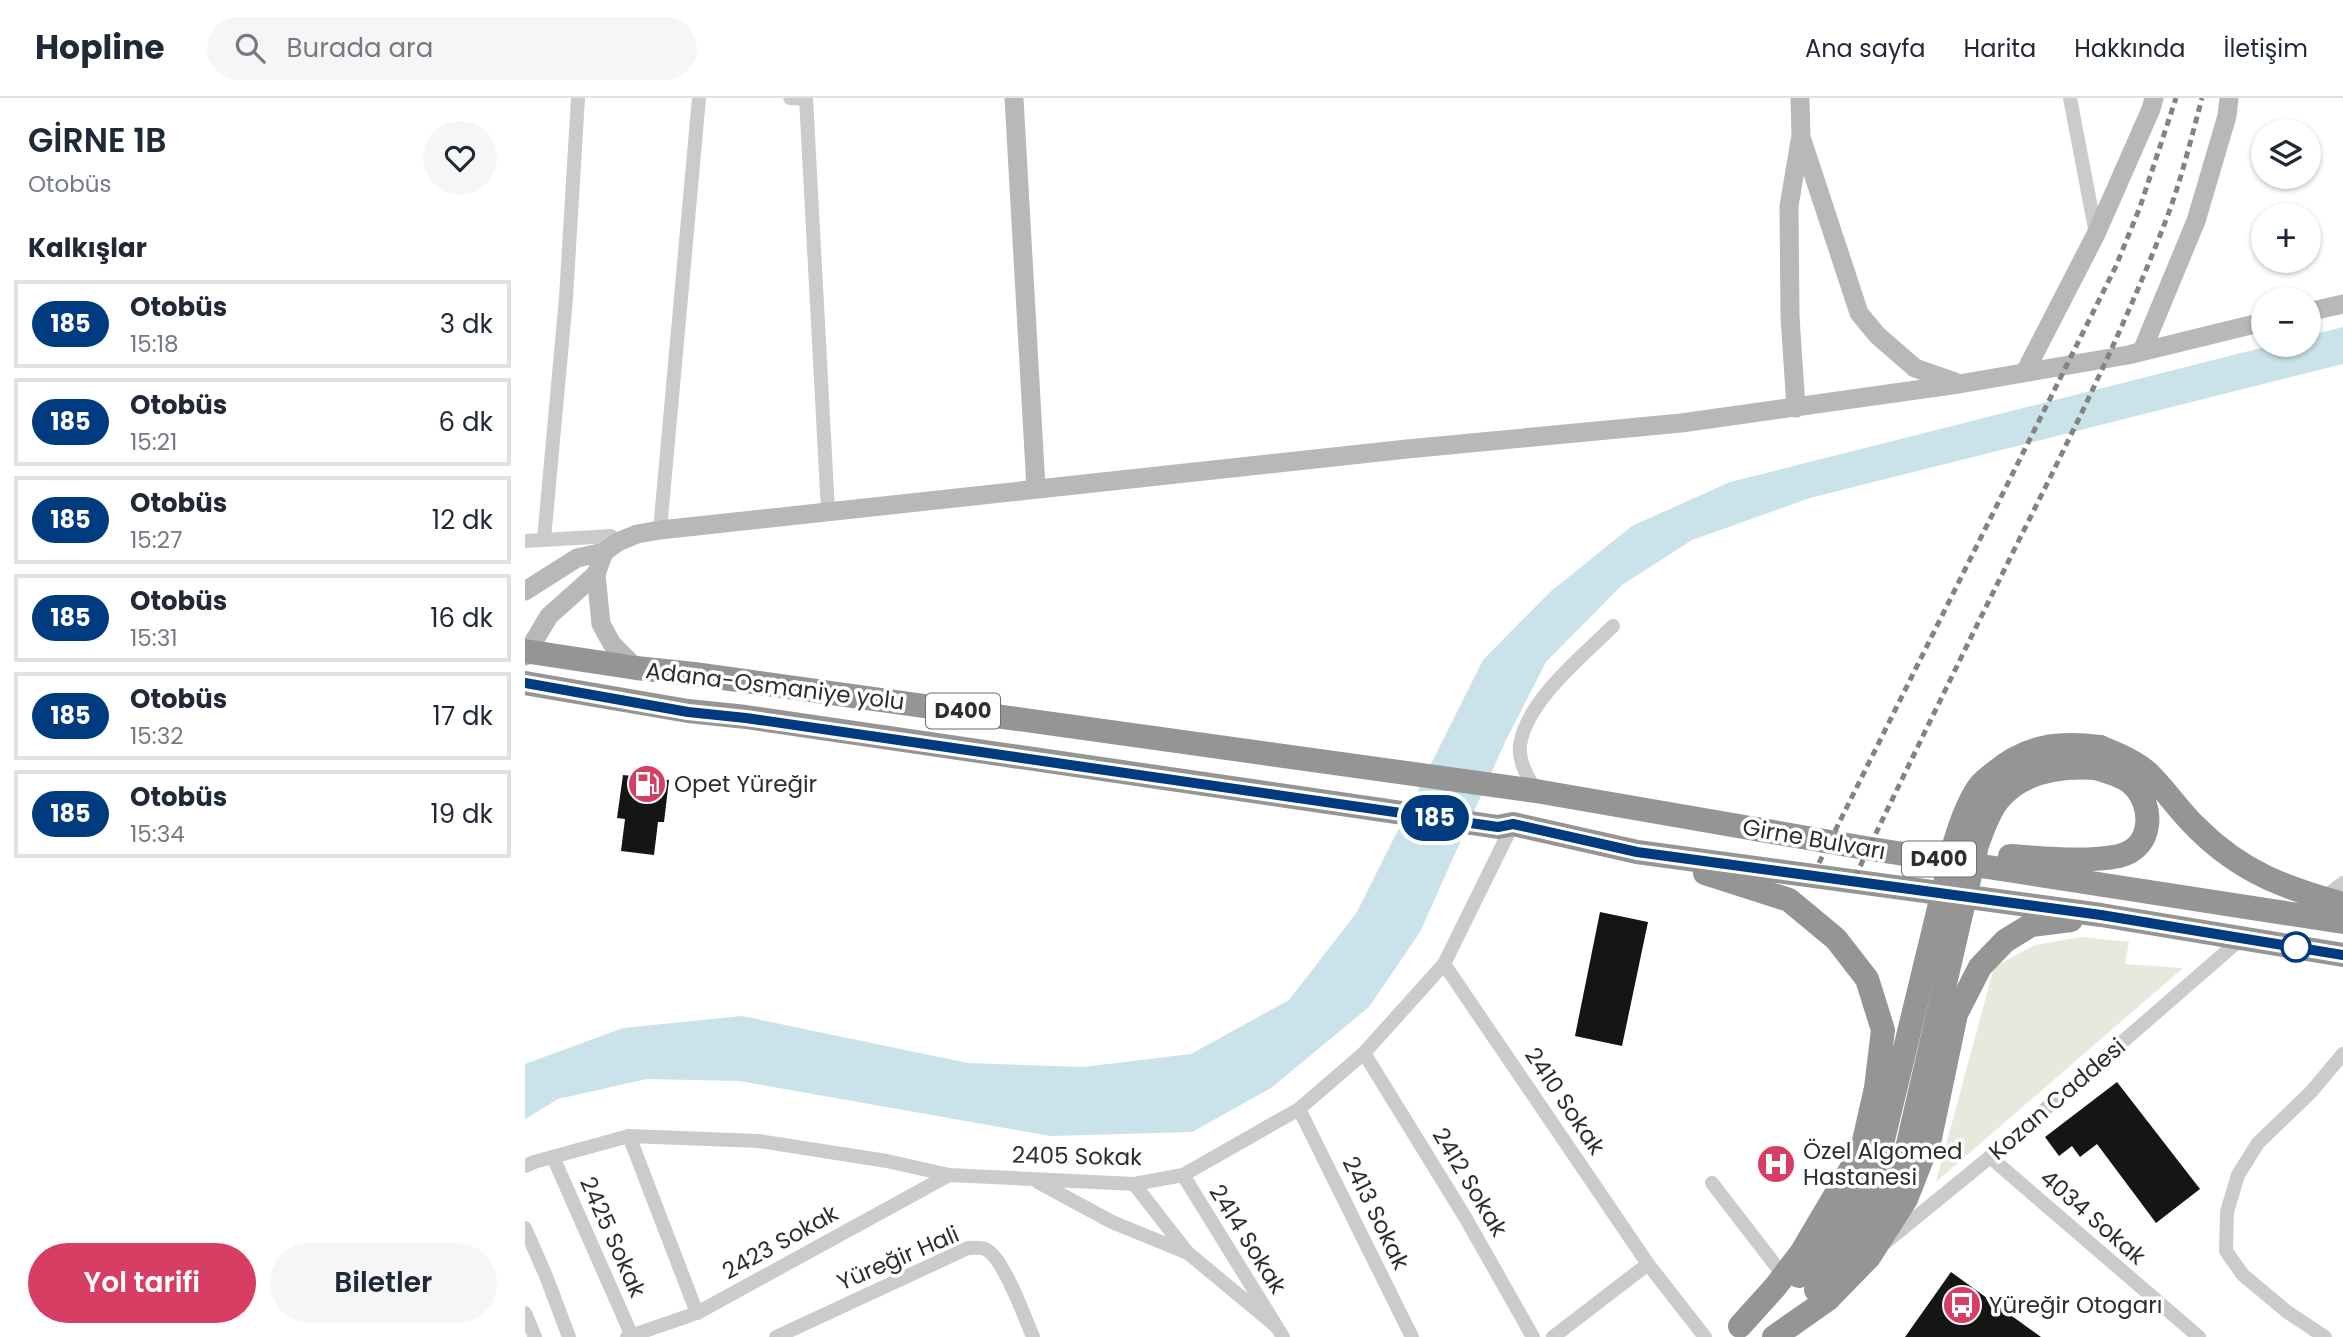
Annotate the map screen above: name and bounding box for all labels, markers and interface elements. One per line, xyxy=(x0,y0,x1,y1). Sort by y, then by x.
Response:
search box xyxy=(207,17,697,80)
text: Hopline xyxy=(35,24,165,71)
icon: search xyxy=(231,29,269,67)
text: Burada ara xyxy=(287,30,433,66)
text: Ana sayfa xyxy=(1805,32,1926,65)
text: Harita xyxy=(1964,32,2036,65)
text: Hakkında xyxy=(2074,32,2186,65)
text: İletişim xyxy=(2224,32,2308,65)
text: GİRNE 1B xyxy=(28,117,167,164)
map controls xyxy=(2251,119,2321,357)
button: layers xyxy=(2251,119,2321,189)
button: heart xyxy=(423,121,497,195)
text: Otobüs xyxy=(28,168,111,200)
button: + xyxy=(2251,203,2321,273)
text: Kalkışlar xyxy=(28,230,147,266)
button: − xyxy=(2251,287,2321,357)
text: Otobüs xyxy=(130,289,227,325)
text: 3 dk xyxy=(440,306,493,342)
text: 185 xyxy=(50,307,91,340)
text: 15:18 xyxy=(130,328,179,360)
text: Otobüs xyxy=(130,387,227,423)
text: 6 dk xyxy=(439,404,493,440)
text: 185 xyxy=(50,405,91,438)
text: 15:21 xyxy=(130,426,177,458)
text: Otobüs xyxy=(130,485,227,521)
text: 12 dk xyxy=(432,502,493,538)
text: 185 xyxy=(50,503,91,536)
text: 15:27 xyxy=(130,524,183,556)
text: Otobüs xyxy=(130,583,227,619)
text: 16 dk xyxy=(430,600,493,636)
text: 185 xyxy=(50,601,91,634)
text: 15:31 xyxy=(130,622,178,654)
street label: Adana-Osmaniye yolu xyxy=(644,654,906,718)
text: Otobüs xyxy=(130,681,227,717)
road number: D400 xyxy=(926,694,1000,728)
text: 17 dk xyxy=(433,698,493,734)
text: 185 xyxy=(50,699,91,732)
text: 15:32 xyxy=(130,720,183,752)
fuel station icon: Opet Yüreğir xyxy=(626,763,668,805)
place label: Opet Yüreğir xyxy=(674,768,817,800)
text: Otobüs xyxy=(130,779,227,815)
line badge: 185 xyxy=(1395,795,1475,841)
text: 19 dk xyxy=(430,796,493,832)
text: 185 xyxy=(50,797,91,830)
text: 185 xyxy=(1415,801,1455,834)
street label: Girne Bulvarı xyxy=(1740,811,1888,867)
text: 15:34 xyxy=(130,818,185,850)
road number: D400 xyxy=(1902,842,1976,876)
unlabelled marker xyxy=(2281,932,2311,962)
street label: Kozan Caddesi xyxy=(1982,1031,2132,1167)
street label: 2410 Sokak xyxy=(1517,1041,1613,1161)
street label: 2412 Sokak xyxy=(1425,1122,1515,1243)
place label: Özel Algomed Hastanesi xyxy=(1803,1135,1963,1193)
street label: 2405 Sokak xyxy=(1012,1139,1143,1173)
hospital icon: Özel Algomed Hastanesi xyxy=(1755,1143,1797,1185)
street label: 2413 Sokak xyxy=(1335,1151,1417,1275)
street label: 4034 Sokak xyxy=(2033,1162,2153,1272)
street label: 2425 Sokak xyxy=(572,1172,654,1303)
street label: 2414 Sokak xyxy=(1202,1178,1294,1300)
street label: 2423 Sokak xyxy=(716,1197,844,1287)
street label: Yüreğir Hali xyxy=(832,1218,964,1298)
button: Yol tarifi xyxy=(28,1243,256,1323)
button: Biletler xyxy=(270,1243,497,1323)
bus stop icon: Yüreğir Otogarı xyxy=(1941,1284,1983,1326)
place label: Yüreğir Otogarı xyxy=(1989,1289,2162,1321)

